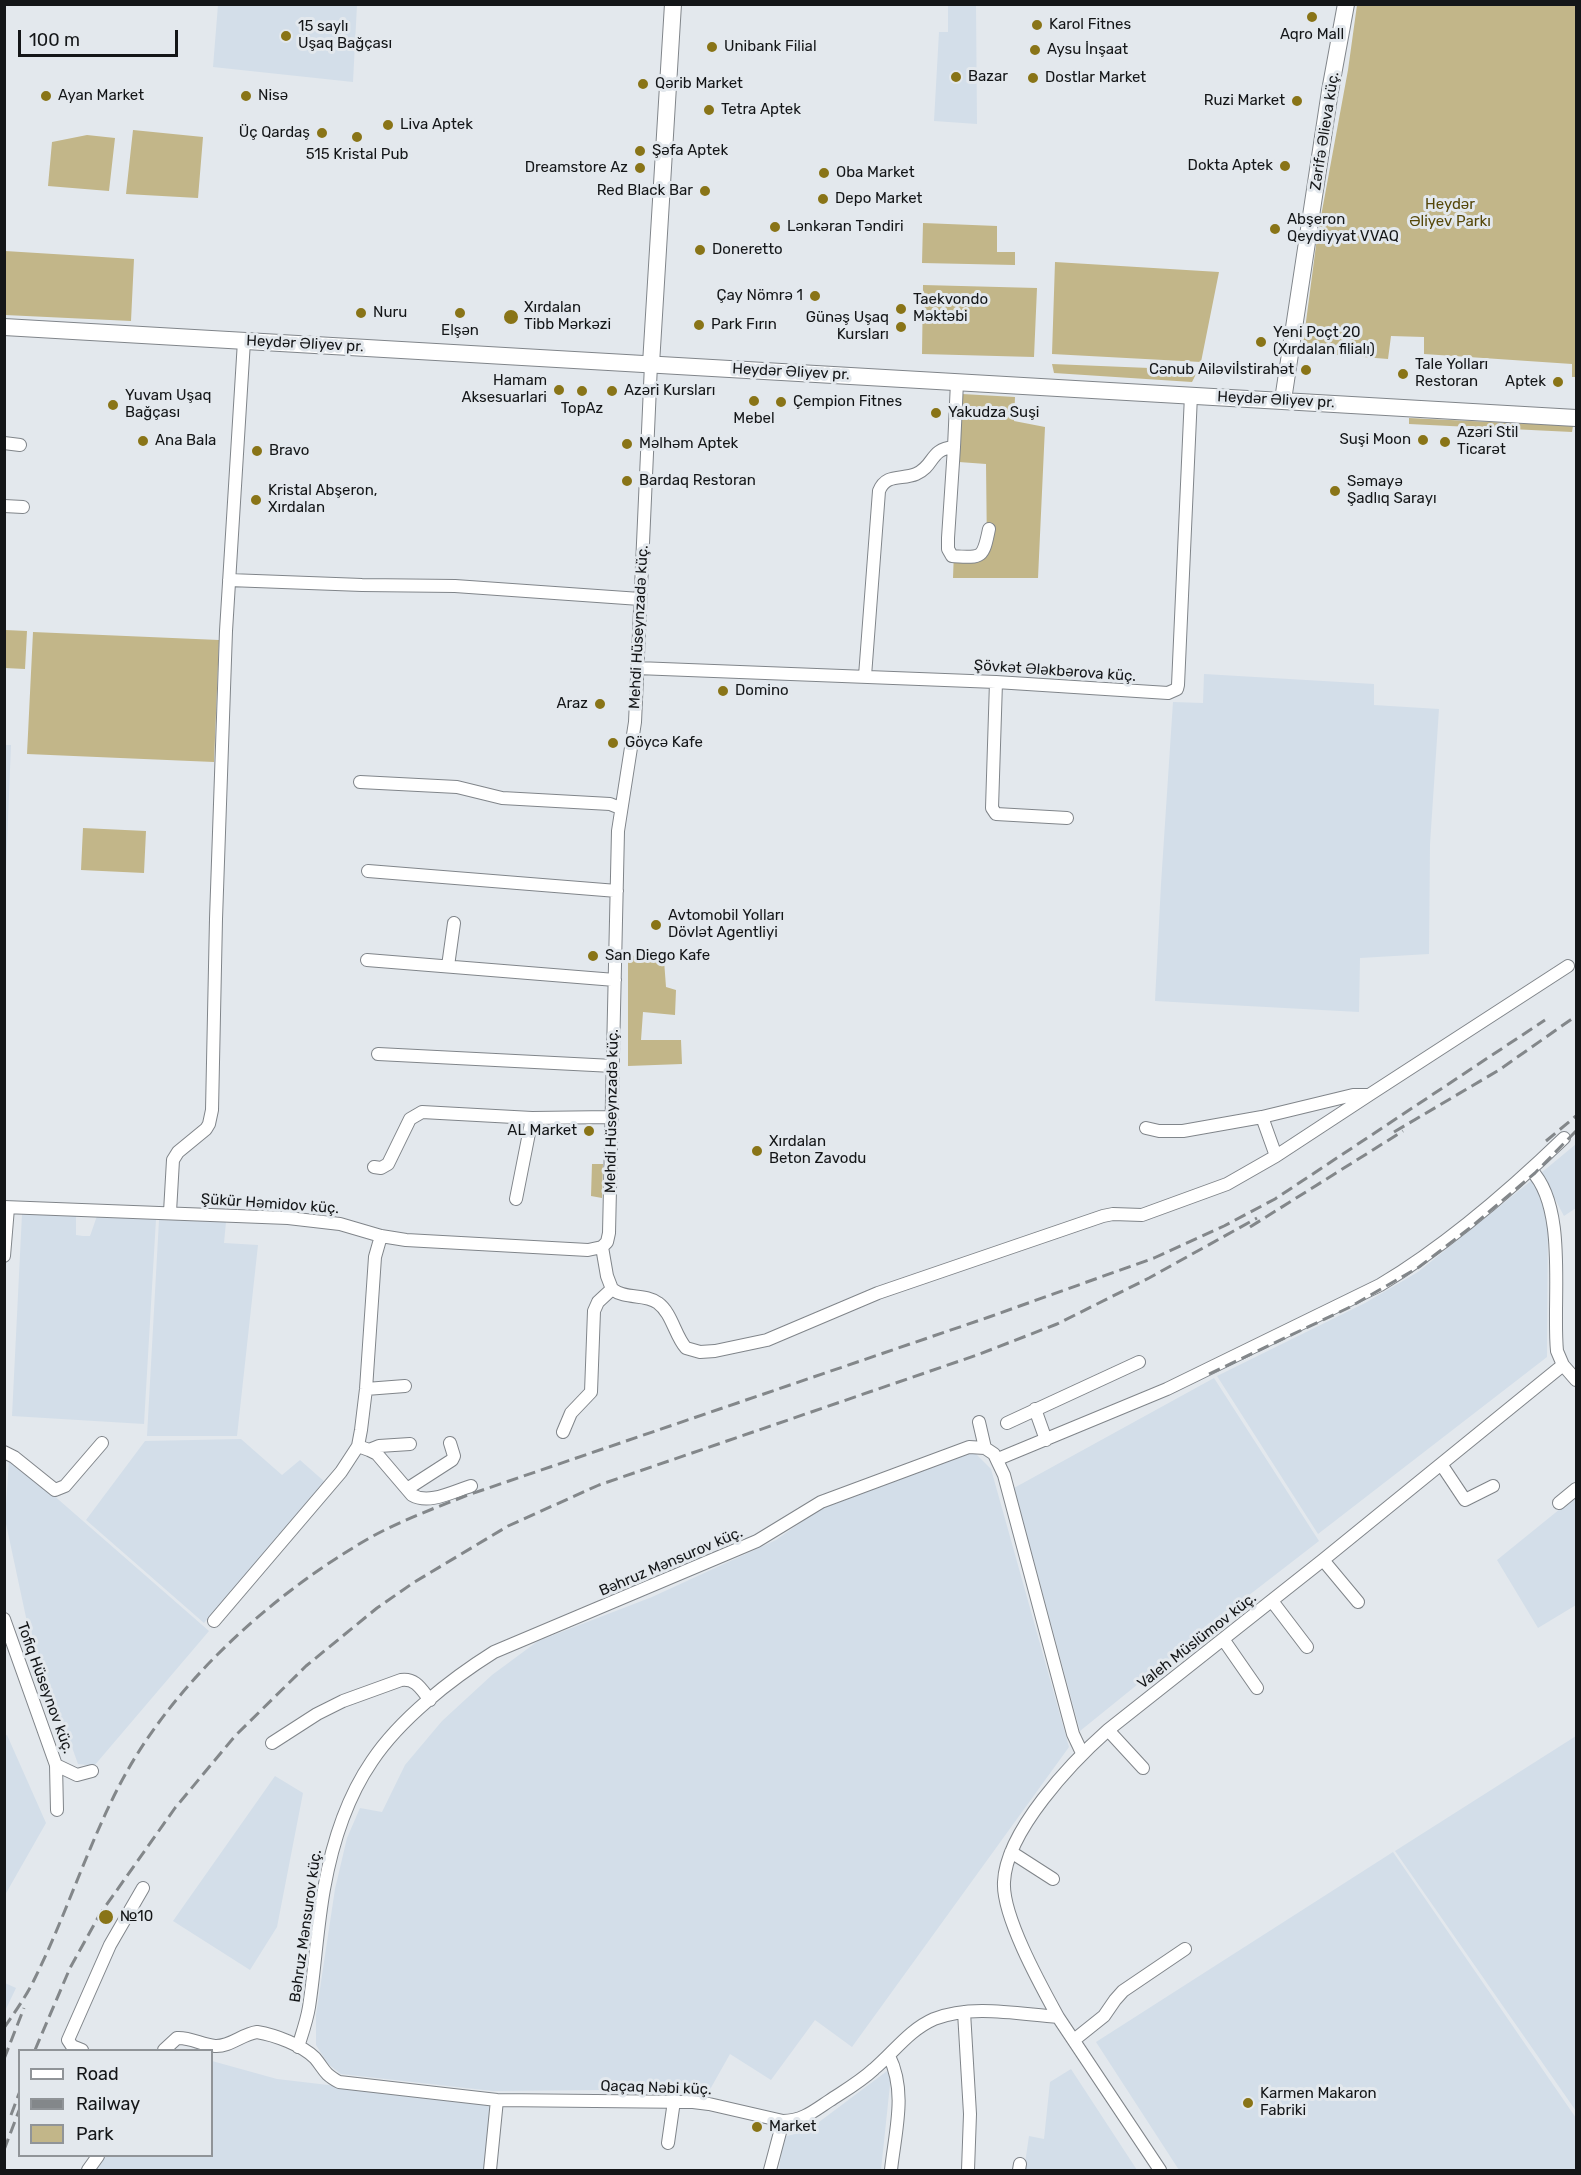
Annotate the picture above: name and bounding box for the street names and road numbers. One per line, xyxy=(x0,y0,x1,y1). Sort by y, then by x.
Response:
street label: Zərifə Əlieva küç. xyxy=(1307,70,1343,192)
street label: Heydər Əliyev pr. xyxy=(246,332,364,356)
street label: Heydər Əliyev pr. xyxy=(732,360,850,384)
street label: Heydər Əliyev pr. xyxy=(1217,388,1335,412)
street label: Mehdi Hüseynzadə küç. xyxy=(626,545,652,709)
street label: Şövkət Ələkbərova küç. xyxy=(973,656,1137,686)
street label: Mehdi Hüseynzadə küç. xyxy=(602,1029,622,1193)
street label: Şükür Həmidov küç. xyxy=(200,1190,340,1218)
street label: Bəhruz Mənsurov küç. xyxy=(596,1524,746,1600)
street label: Valeh Müslümov küç. xyxy=(1134,1589,1260,1693)
street label: Tofiq Hüseynov küç. xyxy=(13,1620,77,1756)
street label: Bəhruz Mənsurov küç. xyxy=(286,1848,326,2004)
street label: Qaçaq Nəbi küç. xyxy=(600,2077,712,2099)

